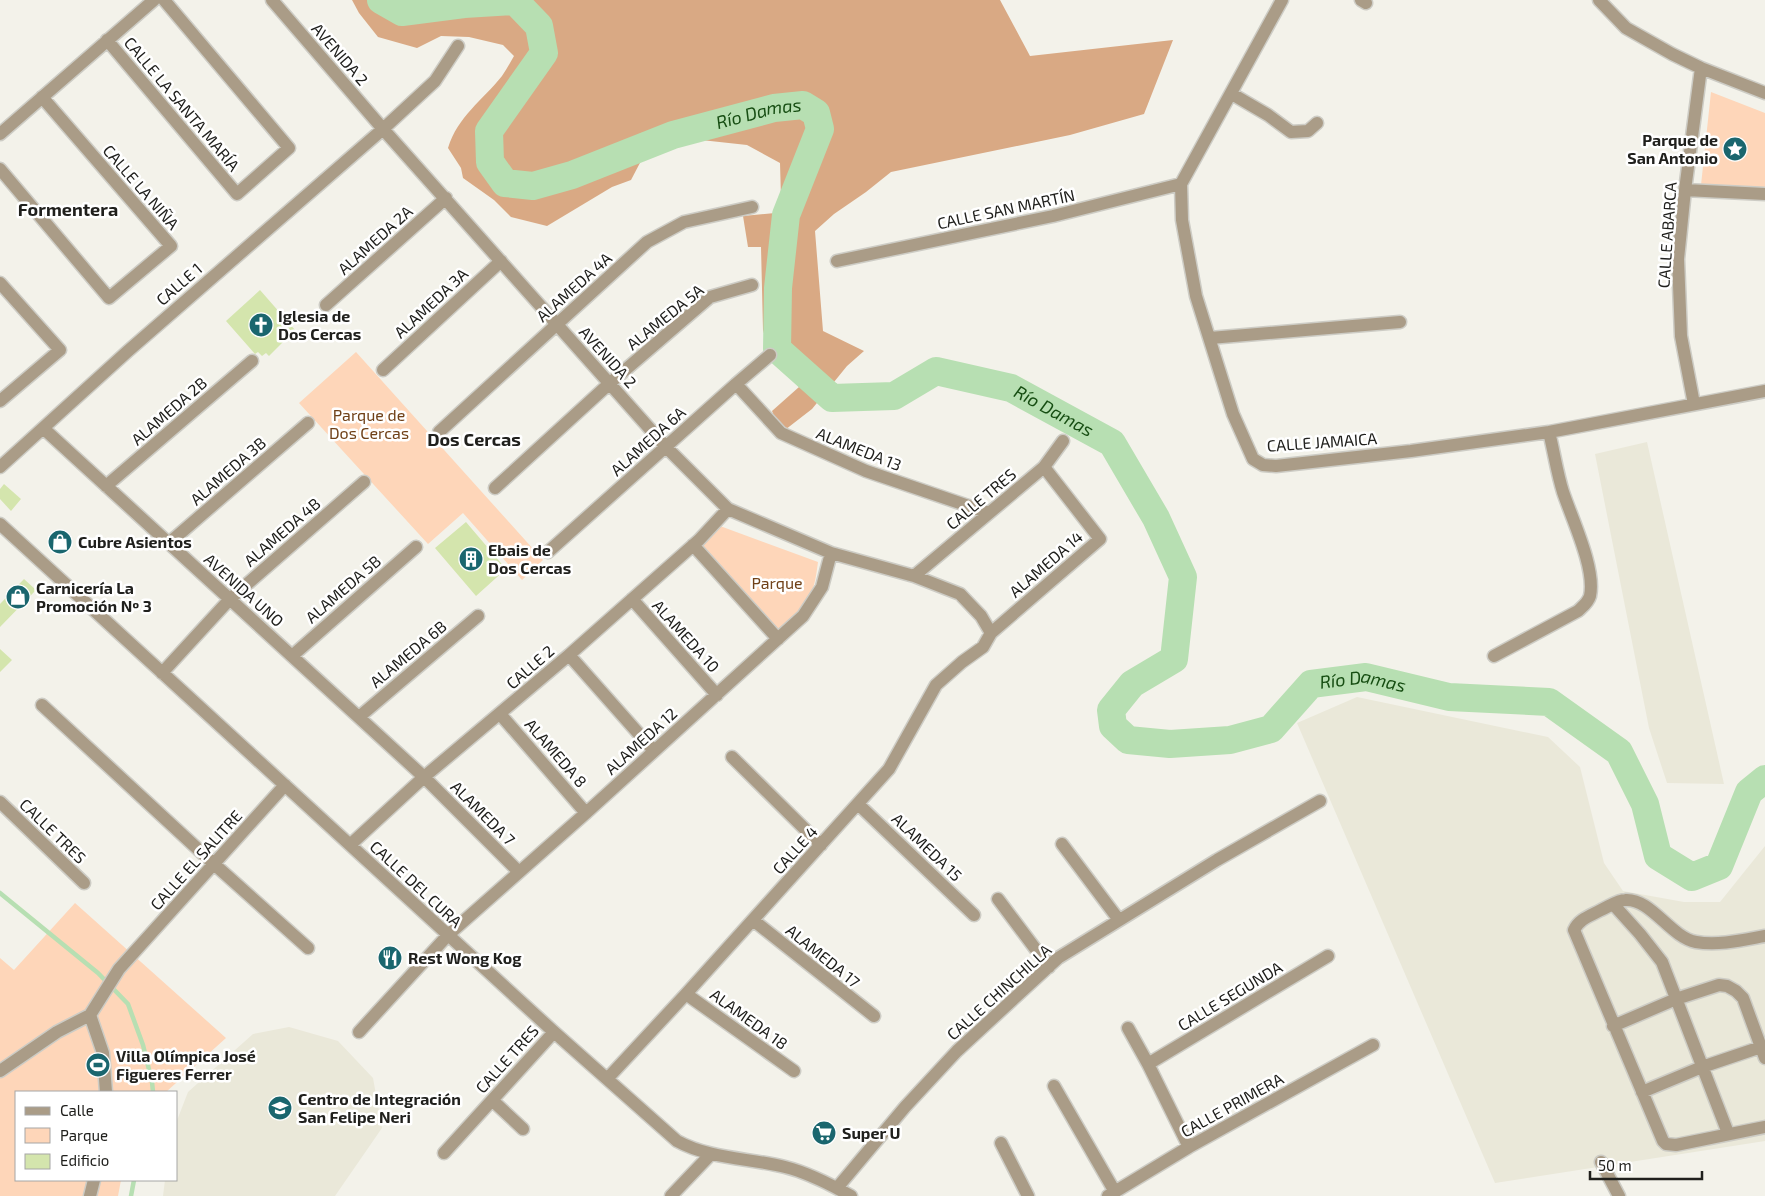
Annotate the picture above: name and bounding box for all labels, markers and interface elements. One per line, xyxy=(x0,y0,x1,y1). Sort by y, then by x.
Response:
street label: AVENIDA 2 xyxy=(308,19,373,89)
street label: CALLE LA SANTA MARÍA xyxy=(121,33,244,175)
water label: Río Damas xyxy=(713,93,802,133)
place label: Parque de San Antonio xyxy=(1627,130,1718,167)
place icon: Parque de San Antonio xyxy=(1722,136,1748,162)
street label: CALLE LA NIÑA xyxy=(99,140,183,233)
street label: CALLE ABARCA xyxy=(1653,181,1680,289)
street label: CALLE SAN MARTÍN xyxy=(935,185,1076,232)
district label: Formentera xyxy=(18,198,118,220)
street label: ALAMEDA 2A xyxy=(333,201,416,278)
street label: ALAMEDA 4A xyxy=(532,248,615,325)
street label: CALLE 1 xyxy=(152,259,205,309)
street label: ALAMEDA 3A xyxy=(390,264,471,342)
street label: ALAMEDA 5A xyxy=(622,280,707,353)
place label: Iglesia de Dos Cercas xyxy=(278,306,361,343)
church icon: Iglesia de Dos Cercas xyxy=(248,312,274,338)
street label: AVENIDA 2 xyxy=(576,322,641,391)
street label: ALAMEDA 2B xyxy=(127,373,210,449)
water label: Río Damas xyxy=(1011,380,1098,441)
street label: ALAMEDA 6A xyxy=(606,402,689,479)
park label: Parque de Dos Cercas xyxy=(329,405,409,442)
street label: ALAMEDA 13 xyxy=(814,423,905,474)
district label: Dos Cercas xyxy=(427,428,521,450)
street label: CALLE JAMAICA xyxy=(1266,428,1378,455)
street label: ALAMEDA 3B xyxy=(186,433,269,509)
street label: CALLE TRES xyxy=(942,464,1019,533)
street label: ALAMEDA 4B xyxy=(240,493,324,570)
street label: ALAMEDA 14 xyxy=(1005,526,1086,601)
shop icon: Cubre Asientos xyxy=(47,529,73,555)
place label: Cubre Asientos xyxy=(78,532,192,551)
place label: Ebais de Dos Cercas xyxy=(488,540,571,577)
building icon: Ebais de Dos Cercas xyxy=(458,546,484,572)
street label: AVENIDA UNO xyxy=(201,549,288,630)
street label: ALAMEDA 5B xyxy=(301,551,384,626)
park label: Parque xyxy=(751,573,803,592)
place label: Carnicería La Promoción Nº 3 xyxy=(36,578,152,615)
shop icon: Carnicería La Promoción Nº 3 xyxy=(5,584,31,610)
street label: ALAMEDA 10 xyxy=(649,596,724,676)
street label: ALAMEDA 6B xyxy=(366,616,450,691)
street label: CALLE 2 xyxy=(502,641,557,693)
water label: Río Damas xyxy=(1318,664,1408,696)
street label: ALAMEDA 12 xyxy=(601,703,681,778)
street label: ALAMEDA 8 xyxy=(521,715,591,791)
street label: ALAMEDA 7 xyxy=(447,777,519,849)
street label: CALLE TRES xyxy=(16,794,90,867)
street label: CALLE EL SALITRE xyxy=(146,806,246,914)
street label: ALAMEDA 15 xyxy=(888,809,966,885)
street label: CALLE 4 xyxy=(768,822,821,878)
street label: CALLE DEL CURA xyxy=(366,836,466,931)
street label: ALAMEDA 17 xyxy=(783,920,864,991)
street label: CALLE CHINCHILLA xyxy=(943,940,1055,1043)
restaurant icon: Rest Wong Kog xyxy=(377,945,403,971)
place label: Rest Wong Kog xyxy=(408,948,522,967)
street label: CALLE SEGUNDA xyxy=(1174,957,1285,1034)
street label: ALAMEDA 18 xyxy=(707,984,792,1053)
street label: CALLE TRES xyxy=(471,1021,542,1097)
place label: Villa Olímpica José Figueres Ferrer xyxy=(116,1046,256,1083)
sports icon: Villa Olímpica José Figueres Ferrer xyxy=(85,1052,111,1078)
street label: CALLE PRIMERA xyxy=(1177,1069,1286,1141)
place label: Centro de Integración San Felipe Neri xyxy=(298,1089,461,1126)
legend xyxy=(15,1091,178,1181)
school or university icon: Centro de Integración San Felipe Neri xyxy=(267,1095,293,1121)
text: Calle xyxy=(60,1101,94,1119)
supermarket icon: Super U xyxy=(811,1120,837,1146)
place label: Super U xyxy=(842,1123,900,1142)
text: Parque xyxy=(60,1126,108,1144)
scale bar xyxy=(1590,1148,1702,1180)
text: Edificio xyxy=(60,1151,109,1169)
text: 50 m xyxy=(1598,1156,1632,1174)

